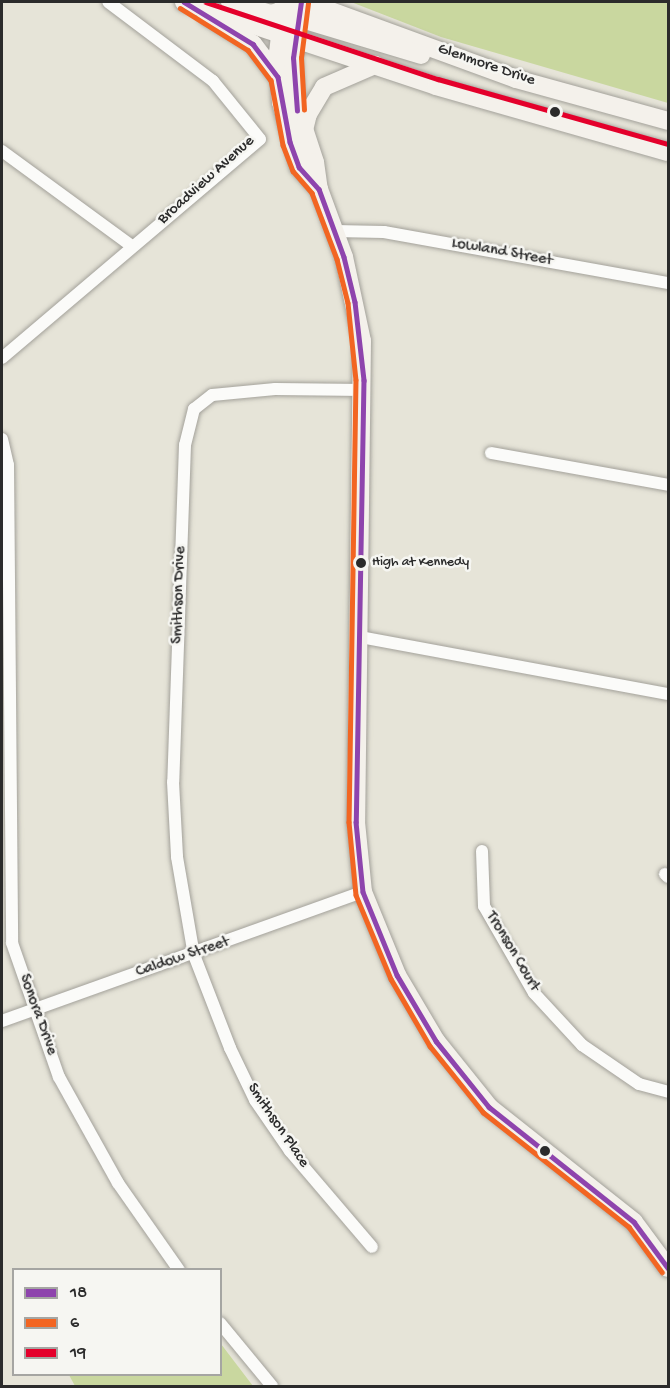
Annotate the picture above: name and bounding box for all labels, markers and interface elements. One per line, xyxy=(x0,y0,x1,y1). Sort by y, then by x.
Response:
street label: Glenmore Drive xyxy=(435,40,537,92)
unlabelled marker xyxy=(549,106,561,118)
street label: Broadview Avenue xyxy=(155,133,259,229)
street label: Lowland Street xyxy=(450,235,554,271)
street label: Smithson Drive xyxy=(169,546,191,644)
place label: High at Kennedy xyxy=(372,555,469,571)
marker: High at Kennedy xyxy=(355,557,367,569)
street label: Tronson Court xyxy=(481,908,543,996)
street label: Caldow Street xyxy=(134,933,232,983)
street label: Sonora Drive xyxy=(13,972,61,1058)
street label: Smithson Place xyxy=(242,1080,312,1172)
unlabelled marker xyxy=(539,1145,551,1157)
legend xyxy=(12,1268,222,1376)
text: 18 xyxy=(70,1283,87,1304)
text: 6 xyxy=(70,1313,79,1334)
text: 19 xyxy=(70,1343,86,1364)

